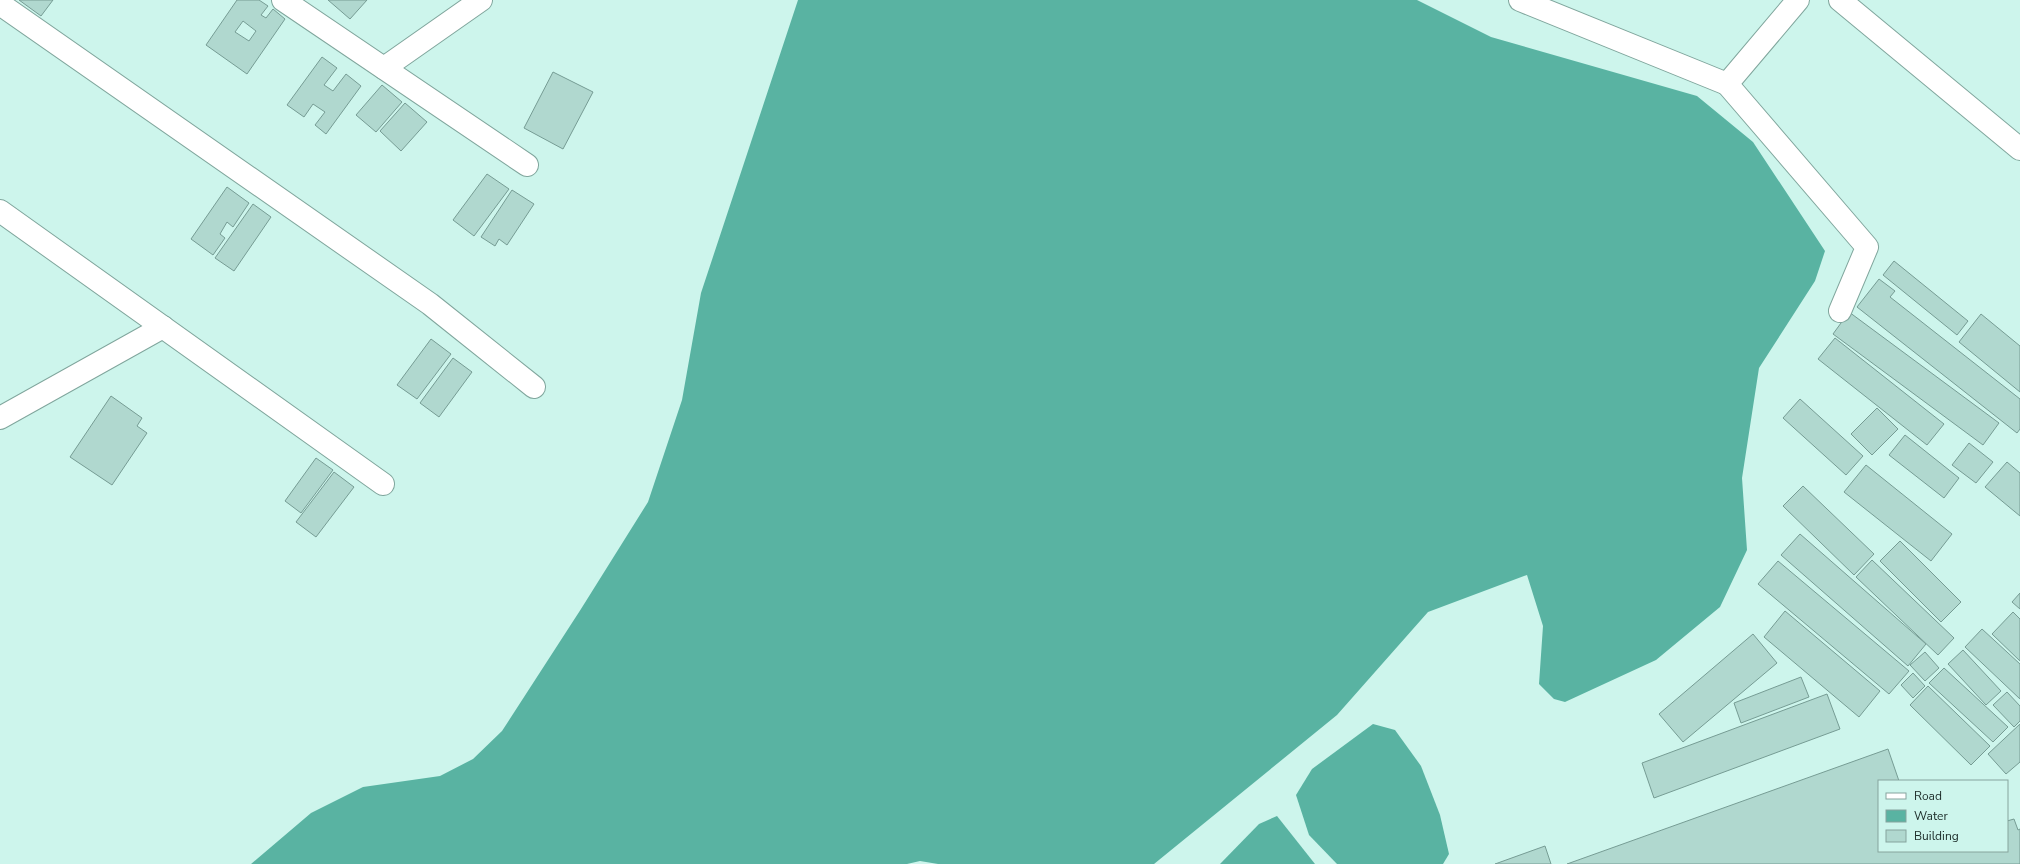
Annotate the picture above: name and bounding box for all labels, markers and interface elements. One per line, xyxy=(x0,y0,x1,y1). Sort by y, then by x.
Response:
legend xyxy=(1878,780,2008,852)
text: Road xyxy=(1914,788,1942,804)
text: Water xyxy=(1914,808,1948,824)
text: Building xyxy=(1914,828,1959,844)

